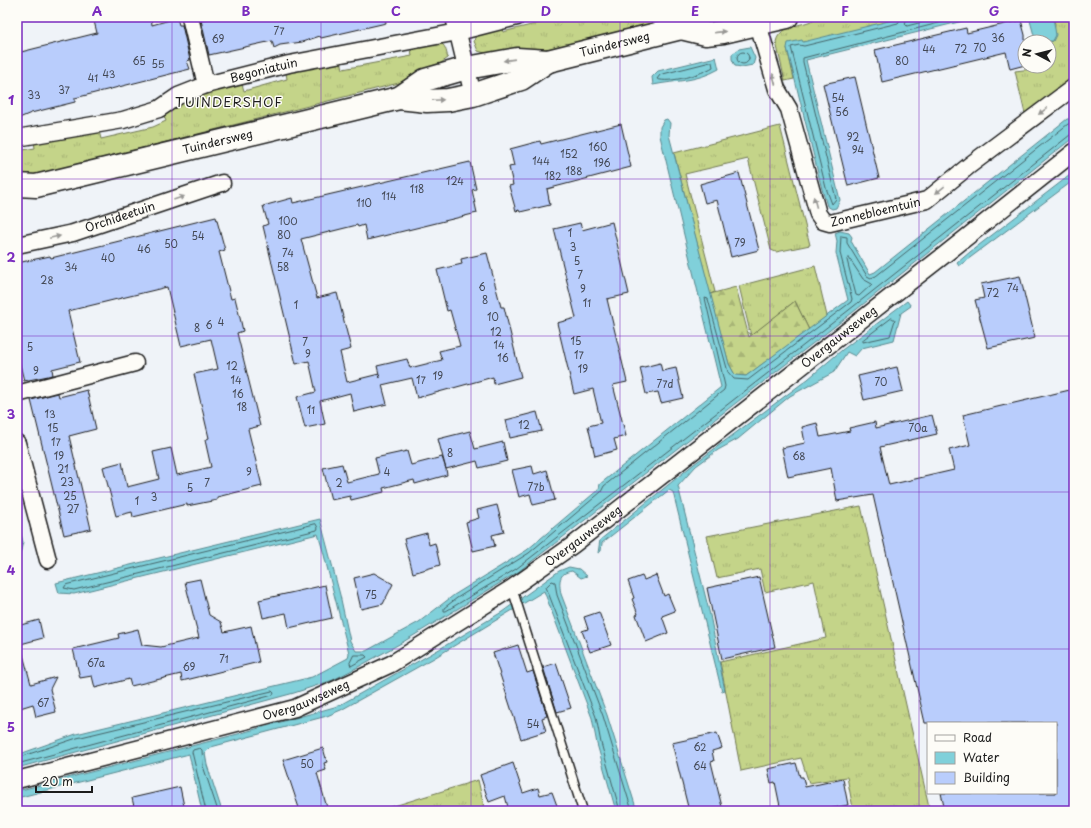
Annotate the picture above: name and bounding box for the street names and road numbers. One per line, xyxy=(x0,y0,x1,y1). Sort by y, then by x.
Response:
street label: Tuindersweg xyxy=(577,26,652,61)
street label: Begoniatuin xyxy=(228,53,299,87)
street label: Tuindersweg xyxy=(180,124,255,158)
street label: Zonnebloemtuin xyxy=(828,192,922,231)
street label: Orchideetuin xyxy=(82,196,157,236)
street label: Overgauwseweg xyxy=(797,301,881,372)
street label: Overgauwseweg xyxy=(541,500,625,570)
street label: Overgauwseweg xyxy=(260,674,352,724)

